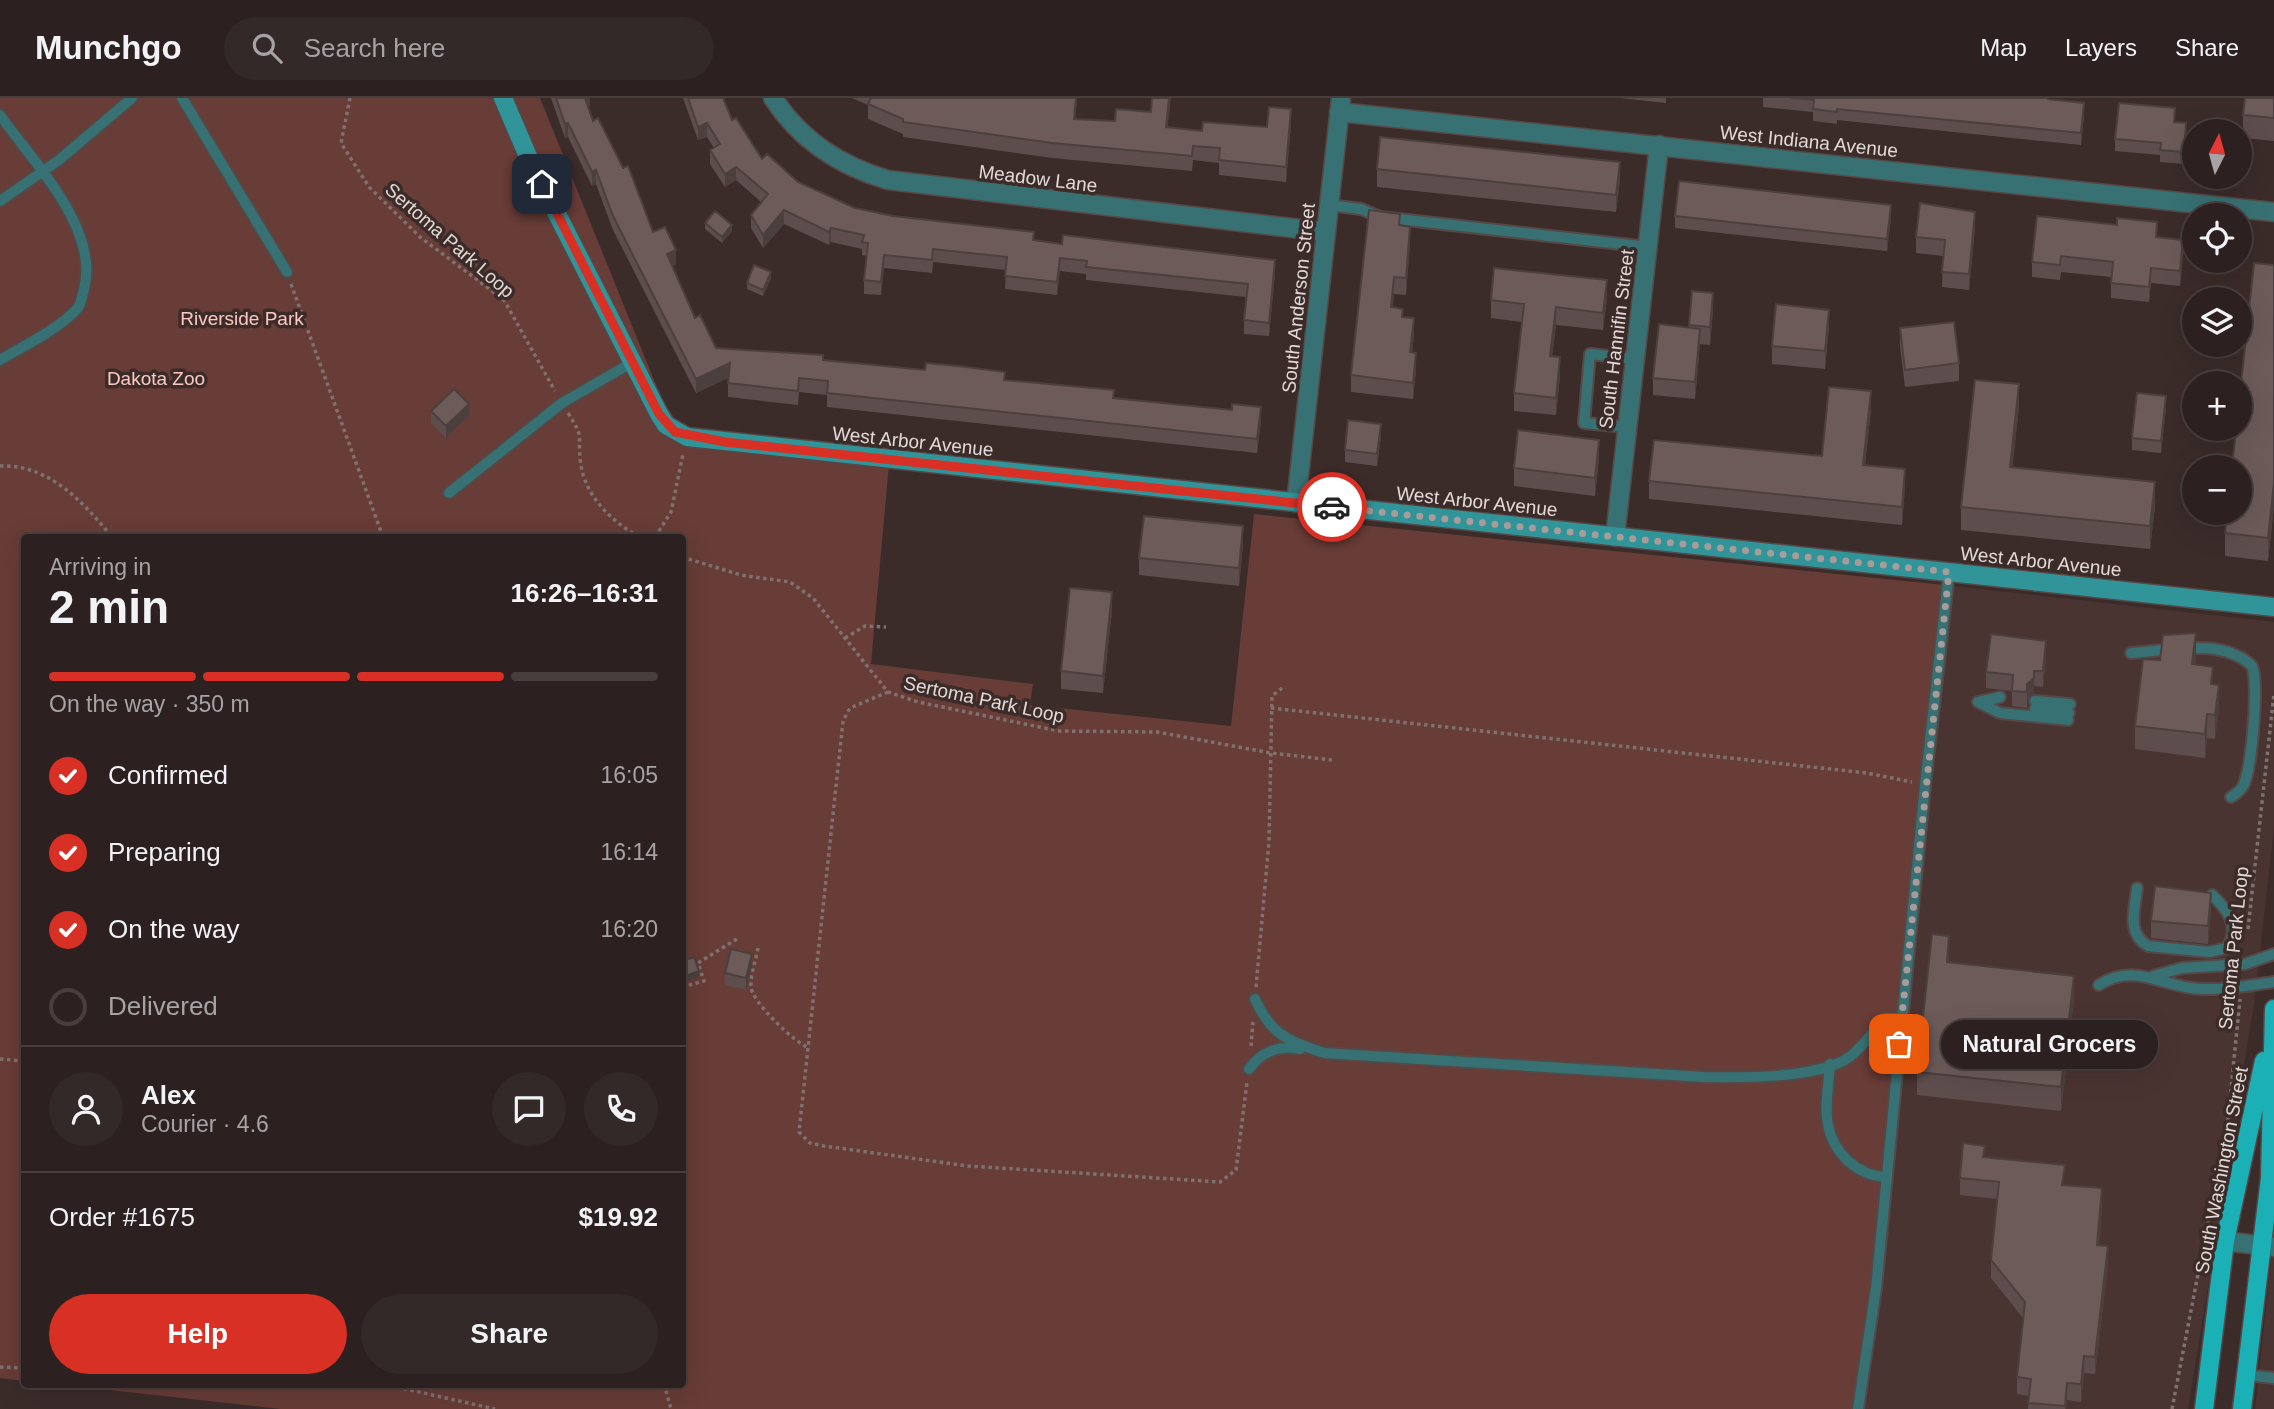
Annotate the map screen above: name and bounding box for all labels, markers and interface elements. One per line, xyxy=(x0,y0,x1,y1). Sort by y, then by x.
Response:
search box xyxy=(224,17,714,80)
text: Munchgo xyxy=(35,29,182,66)
icon: search xyxy=(248,29,286,67)
text: Search here xyxy=(304,33,445,63)
text: Map xyxy=(1980,34,2027,61)
text: Layers xyxy=(2065,34,2137,61)
text: Share xyxy=(2175,34,2239,61)
north arrow xyxy=(2182,119,2252,189)
map controls xyxy=(2182,119,2252,525)
street label: West Indiana Avenue xyxy=(1719,122,1899,161)
pin xyxy=(512,154,572,214)
street label: Meadow Lane xyxy=(977,161,1098,196)
icon: home xyxy=(523,165,561,203)
street label: Sertoma Park Loop xyxy=(381,179,518,302)
street label: South Anderson Street xyxy=(1278,201,1319,394)
button: locate xyxy=(2182,203,2252,273)
street label: South Hannifin Street xyxy=(1595,247,1638,430)
button: layers xyxy=(2182,287,2252,357)
park label: Riverside Park xyxy=(180,308,304,329)
park label: Dakota Zoo xyxy=(107,368,205,389)
button: + xyxy=(2182,371,2252,441)
street label: West Arbor Avenue xyxy=(831,423,995,460)
button: − xyxy=(2182,455,2252,525)
courier xyxy=(1297,472,1367,542)
street label: West Arbor Avenue xyxy=(1395,483,1559,520)
icon: car xyxy=(1313,488,1351,526)
street label: West Arbor Avenue xyxy=(1959,543,2123,580)
text: Arriving in xyxy=(49,554,151,580)
text: 16:26–16:31 xyxy=(511,578,658,608)
text: 2 min xyxy=(49,581,169,633)
street label: Sertoma Park Loop xyxy=(902,672,1066,727)
text: On the way · 350 m xyxy=(49,691,250,717)
icon: check xyxy=(49,757,87,795)
text: Confirmed xyxy=(108,760,228,790)
text: 16:05 xyxy=(600,762,658,788)
icon: check xyxy=(49,834,87,872)
text: Preparing xyxy=(108,837,221,867)
text: 16:14 xyxy=(600,839,658,865)
street label: Sertoma Park Loop xyxy=(2214,866,2252,1031)
icon: check xyxy=(49,911,87,949)
text: On the way xyxy=(108,914,240,944)
text: 16:20 xyxy=(600,916,658,942)
text: Delivered xyxy=(108,991,218,1021)
pin xyxy=(1869,1014,1929,1074)
callout: Natural Grocers xyxy=(1941,1020,2158,1068)
icon: bag xyxy=(1880,1025,1918,1063)
text: Natural Grocers xyxy=(1963,1031,2136,1057)
street label: South Washington Street xyxy=(2191,1064,2252,1275)
button: person xyxy=(49,1072,123,1146)
button: chat xyxy=(492,1072,566,1146)
button: phone xyxy=(584,1072,658,1146)
text: Alex xyxy=(141,1080,196,1110)
text: Courier · 4.6 xyxy=(141,1111,269,1137)
text: Order #1675 xyxy=(49,1202,195,1232)
text: $19.92 xyxy=(578,1202,658,1232)
button: Help xyxy=(49,1294,347,1374)
button: Share xyxy=(361,1294,658,1374)

